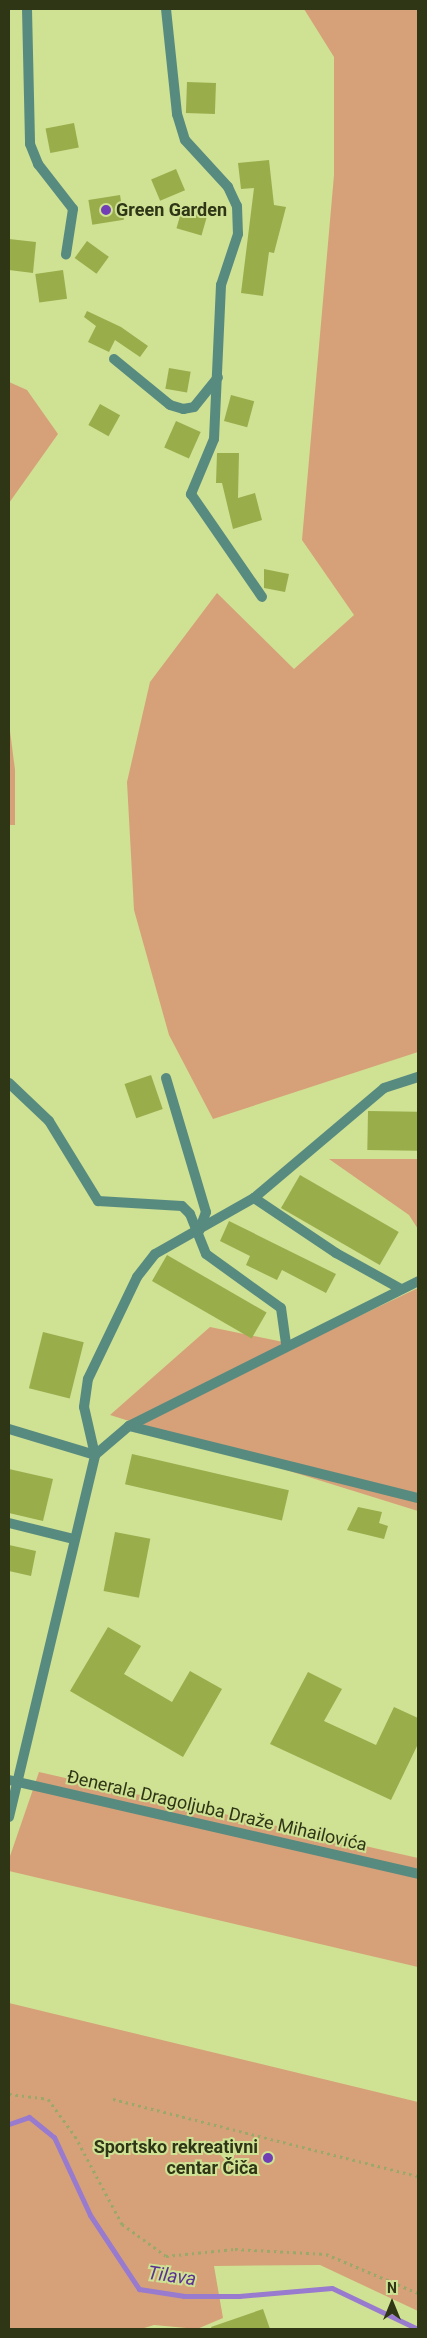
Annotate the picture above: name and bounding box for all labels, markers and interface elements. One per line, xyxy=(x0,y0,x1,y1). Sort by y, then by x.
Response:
place label: Green Garden xyxy=(116,199,227,221)
marker: Green Garden xyxy=(100,204,112,216)
street label: Đenerala Dragoljuba Draže Mihailovića xyxy=(65,1766,369,1856)
place label: Sportsko rekreativni centar Čiča xyxy=(94,2137,258,2180)
marker: Sportsko rekreativni centar Čiča xyxy=(262,2152,274,2164)
water label: Tilava xyxy=(146,2261,198,2291)
north arrow xyxy=(367,2278,417,2328)
text: N xyxy=(387,2280,397,2296)

